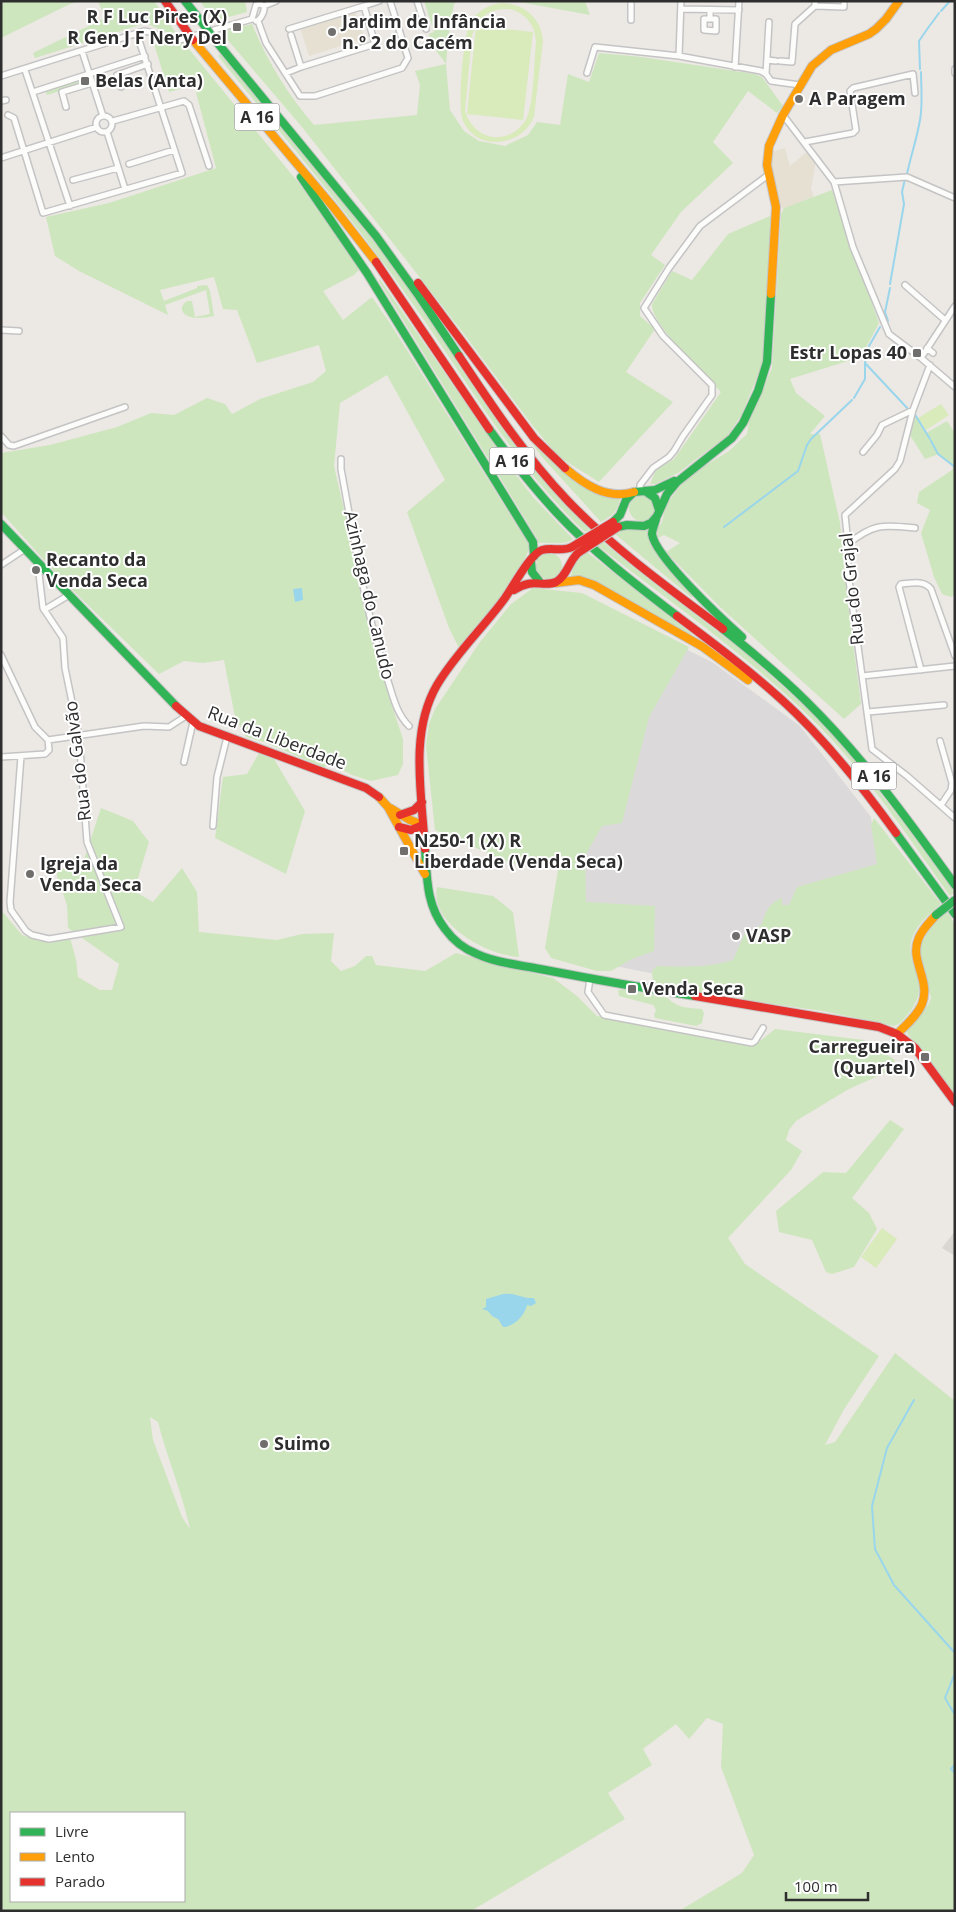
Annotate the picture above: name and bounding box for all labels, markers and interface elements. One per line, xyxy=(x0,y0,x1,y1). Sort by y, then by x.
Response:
place label: R F Luc Pires (X) R Gen J F Nery Del xyxy=(67,4,227,49)
place label: Jardim de Infância n.º 2 do Cacém xyxy=(340,9,506,54)
marker: R F Luc Pires (X) R Gen J F Nery Del xyxy=(231,21,243,33)
marker: Jardim de Infância n.º 2 do Cacém xyxy=(326,26,338,38)
place label: Belas (Anta) xyxy=(95,68,203,92)
marker: Belas (Anta) xyxy=(79,75,91,87)
place label: A Paragem xyxy=(809,86,906,110)
marker: A Paragem xyxy=(793,93,805,105)
road number: A 16 xyxy=(234,104,280,130)
place label: Estr Lopas 40 xyxy=(790,340,907,364)
marker: Estr Lopas 40 xyxy=(911,347,923,359)
road number: A 16 xyxy=(490,448,534,474)
street label: Azinhaga do Canudo xyxy=(339,508,401,682)
street label: Rua do Grajal xyxy=(833,532,869,646)
place label: Recanto da Venda Seca xyxy=(46,547,148,592)
marker: Recanto da Venda Seca xyxy=(30,564,42,576)
street label: Rua do Galvão xyxy=(58,700,96,823)
street label: Rua da Liberdade xyxy=(204,700,350,775)
road number: A 16 xyxy=(852,762,896,789)
place label: N250-1 (X) R Liberdade (Venda Seca) xyxy=(414,828,623,873)
marker: N250-1 (X) R Liberdade (Venda Seca) xyxy=(398,845,410,857)
place label: Igreja da Venda Seca xyxy=(40,851,142,896)
marker: Igreja da Venda Seca xyxy=(24,868,36,880)
place label: VASP xyxy=(746,923,791,947)
marker: VASP xyxy=(730,930,742,942)
place label: Venda Seca xyxy=(642,976,744,1000)
marker: Venda Seca xyxy=(626,983,638,995)
place label: Carregueira (Quartel) xyxy=(809,1034,915,1079)
marker: Carregueira (Quartel) xyxy=(919,1051,931,1063)
place label: Suimo xyxy=(274,1431,330,1455)
marker: Suimo xyxy=(258,1438,270,1450)
legend xyxy=(10,1812,185,1902)
text: Livre xyxy=(55,1821,89,1841)
text: Lento xyxy=(55,1846,95,1866)
scale bar xyxy=(786,1870,868,1902)
text: Parado xyxy=(55,1871,105,1891)
text: 100 m xyxy=(794,1876,838,1896)

